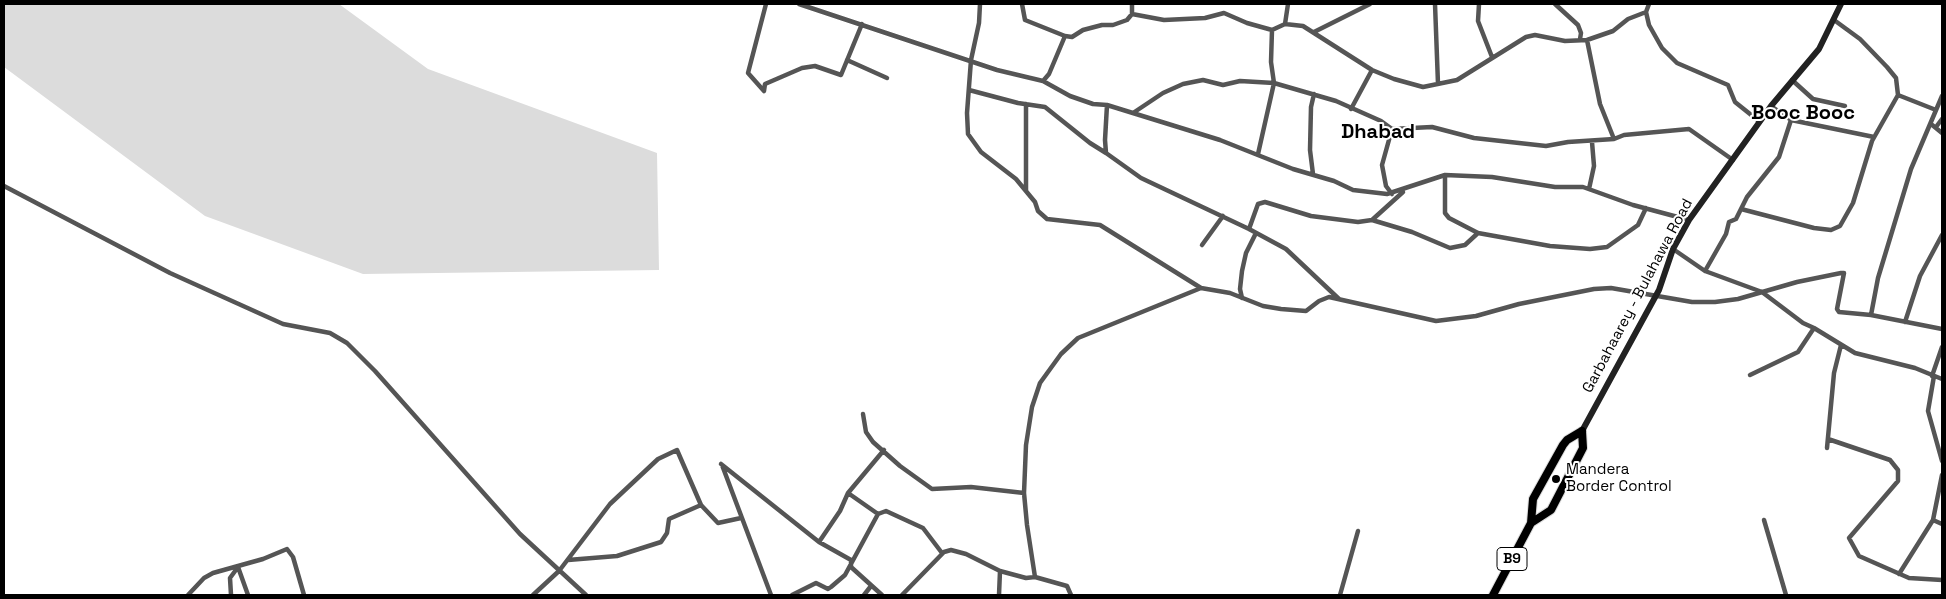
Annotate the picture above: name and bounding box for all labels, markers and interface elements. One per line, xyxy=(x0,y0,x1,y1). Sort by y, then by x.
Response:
district label: Booc Booc xyxy=(1751,102,1855,126)
district label: Dhabad xyxy=(1341,121,1415,145)
street label: Garbahaarey - Bulahawa Road xyxy=(1579,196,1697,396)
place label: Mandera Border Control xyxy=(1566,461,1672,496)
marker: Mandera Border Control xyxy=(1550,473,1562,485)
road number: B9 xyxy=(1497,548,1527,570)

